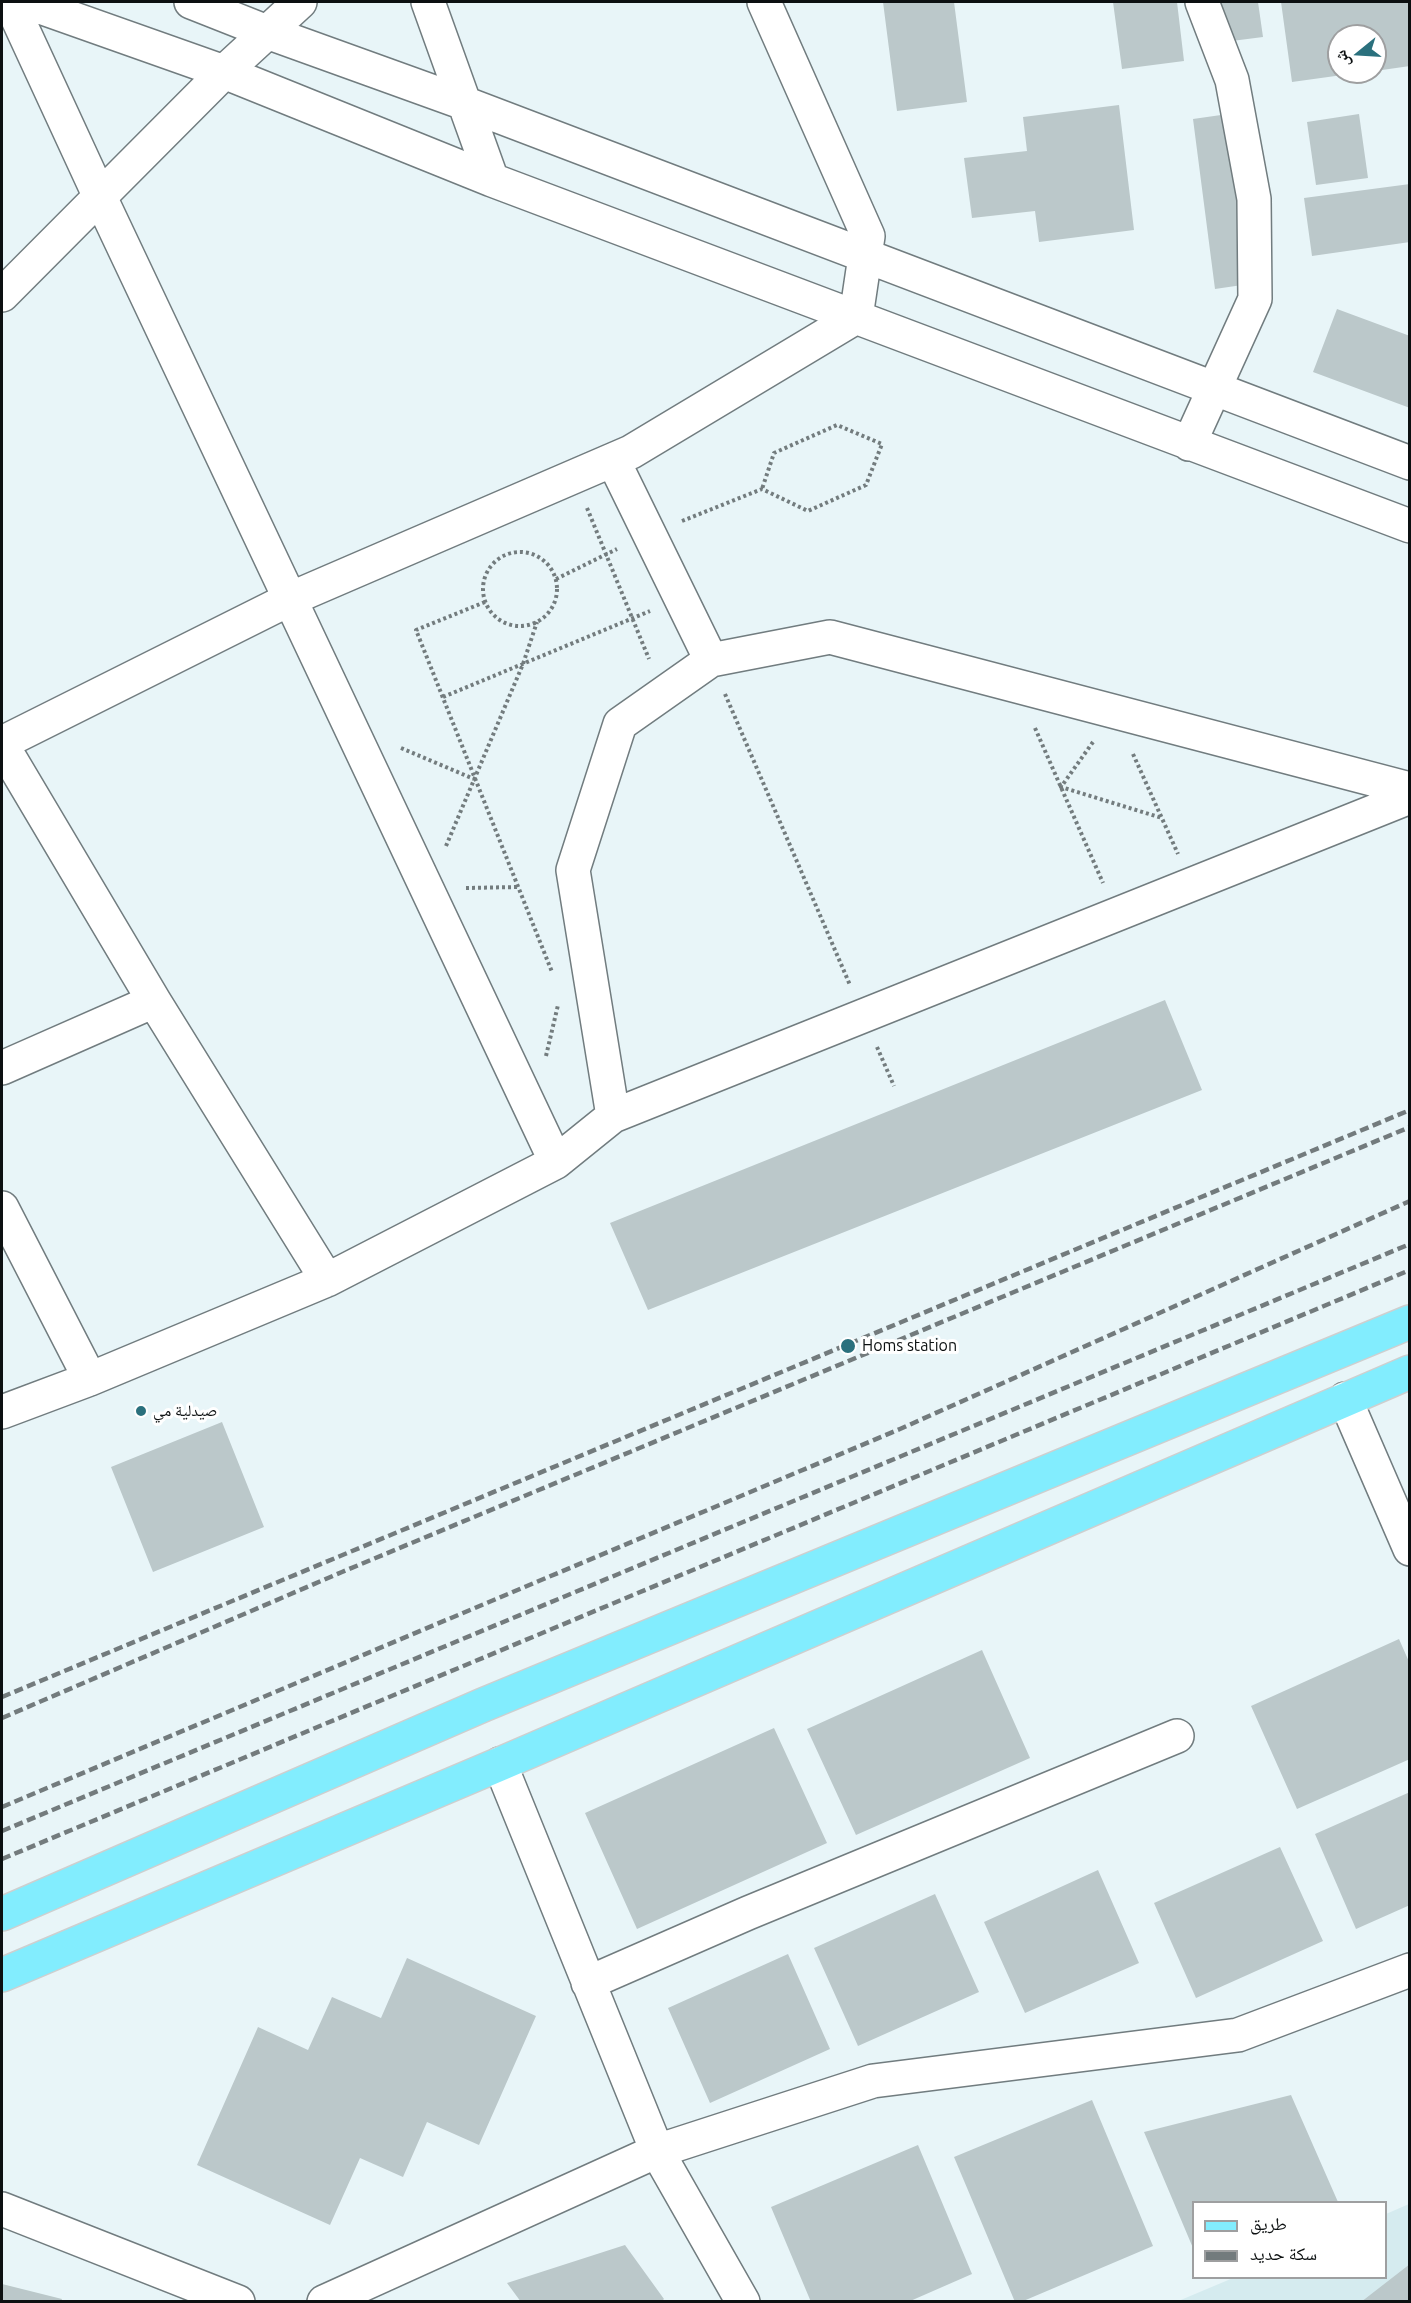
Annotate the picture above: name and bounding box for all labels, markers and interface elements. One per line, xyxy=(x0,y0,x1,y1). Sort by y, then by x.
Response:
north arrow xyxy=(1327,24,1387,84)
text: ش xyxy=(1331,48,1353,70)
place label: Homs station xyxy=(862,1336,957,1356)
marker: Homs station xyxy=(839,1337,857,1355)
place label: صيدلية مي xyxy=(153,1401,217,1421)
marker: صيدلية مي xyxy=(134,1404,148,1418)
legend xyxy=(1192,2201,1387,2279)
text: طريق xyxy=(1250,2213,1287,2233)
text: سكة حديد xyxy=(1250,2243,1317,2263)

